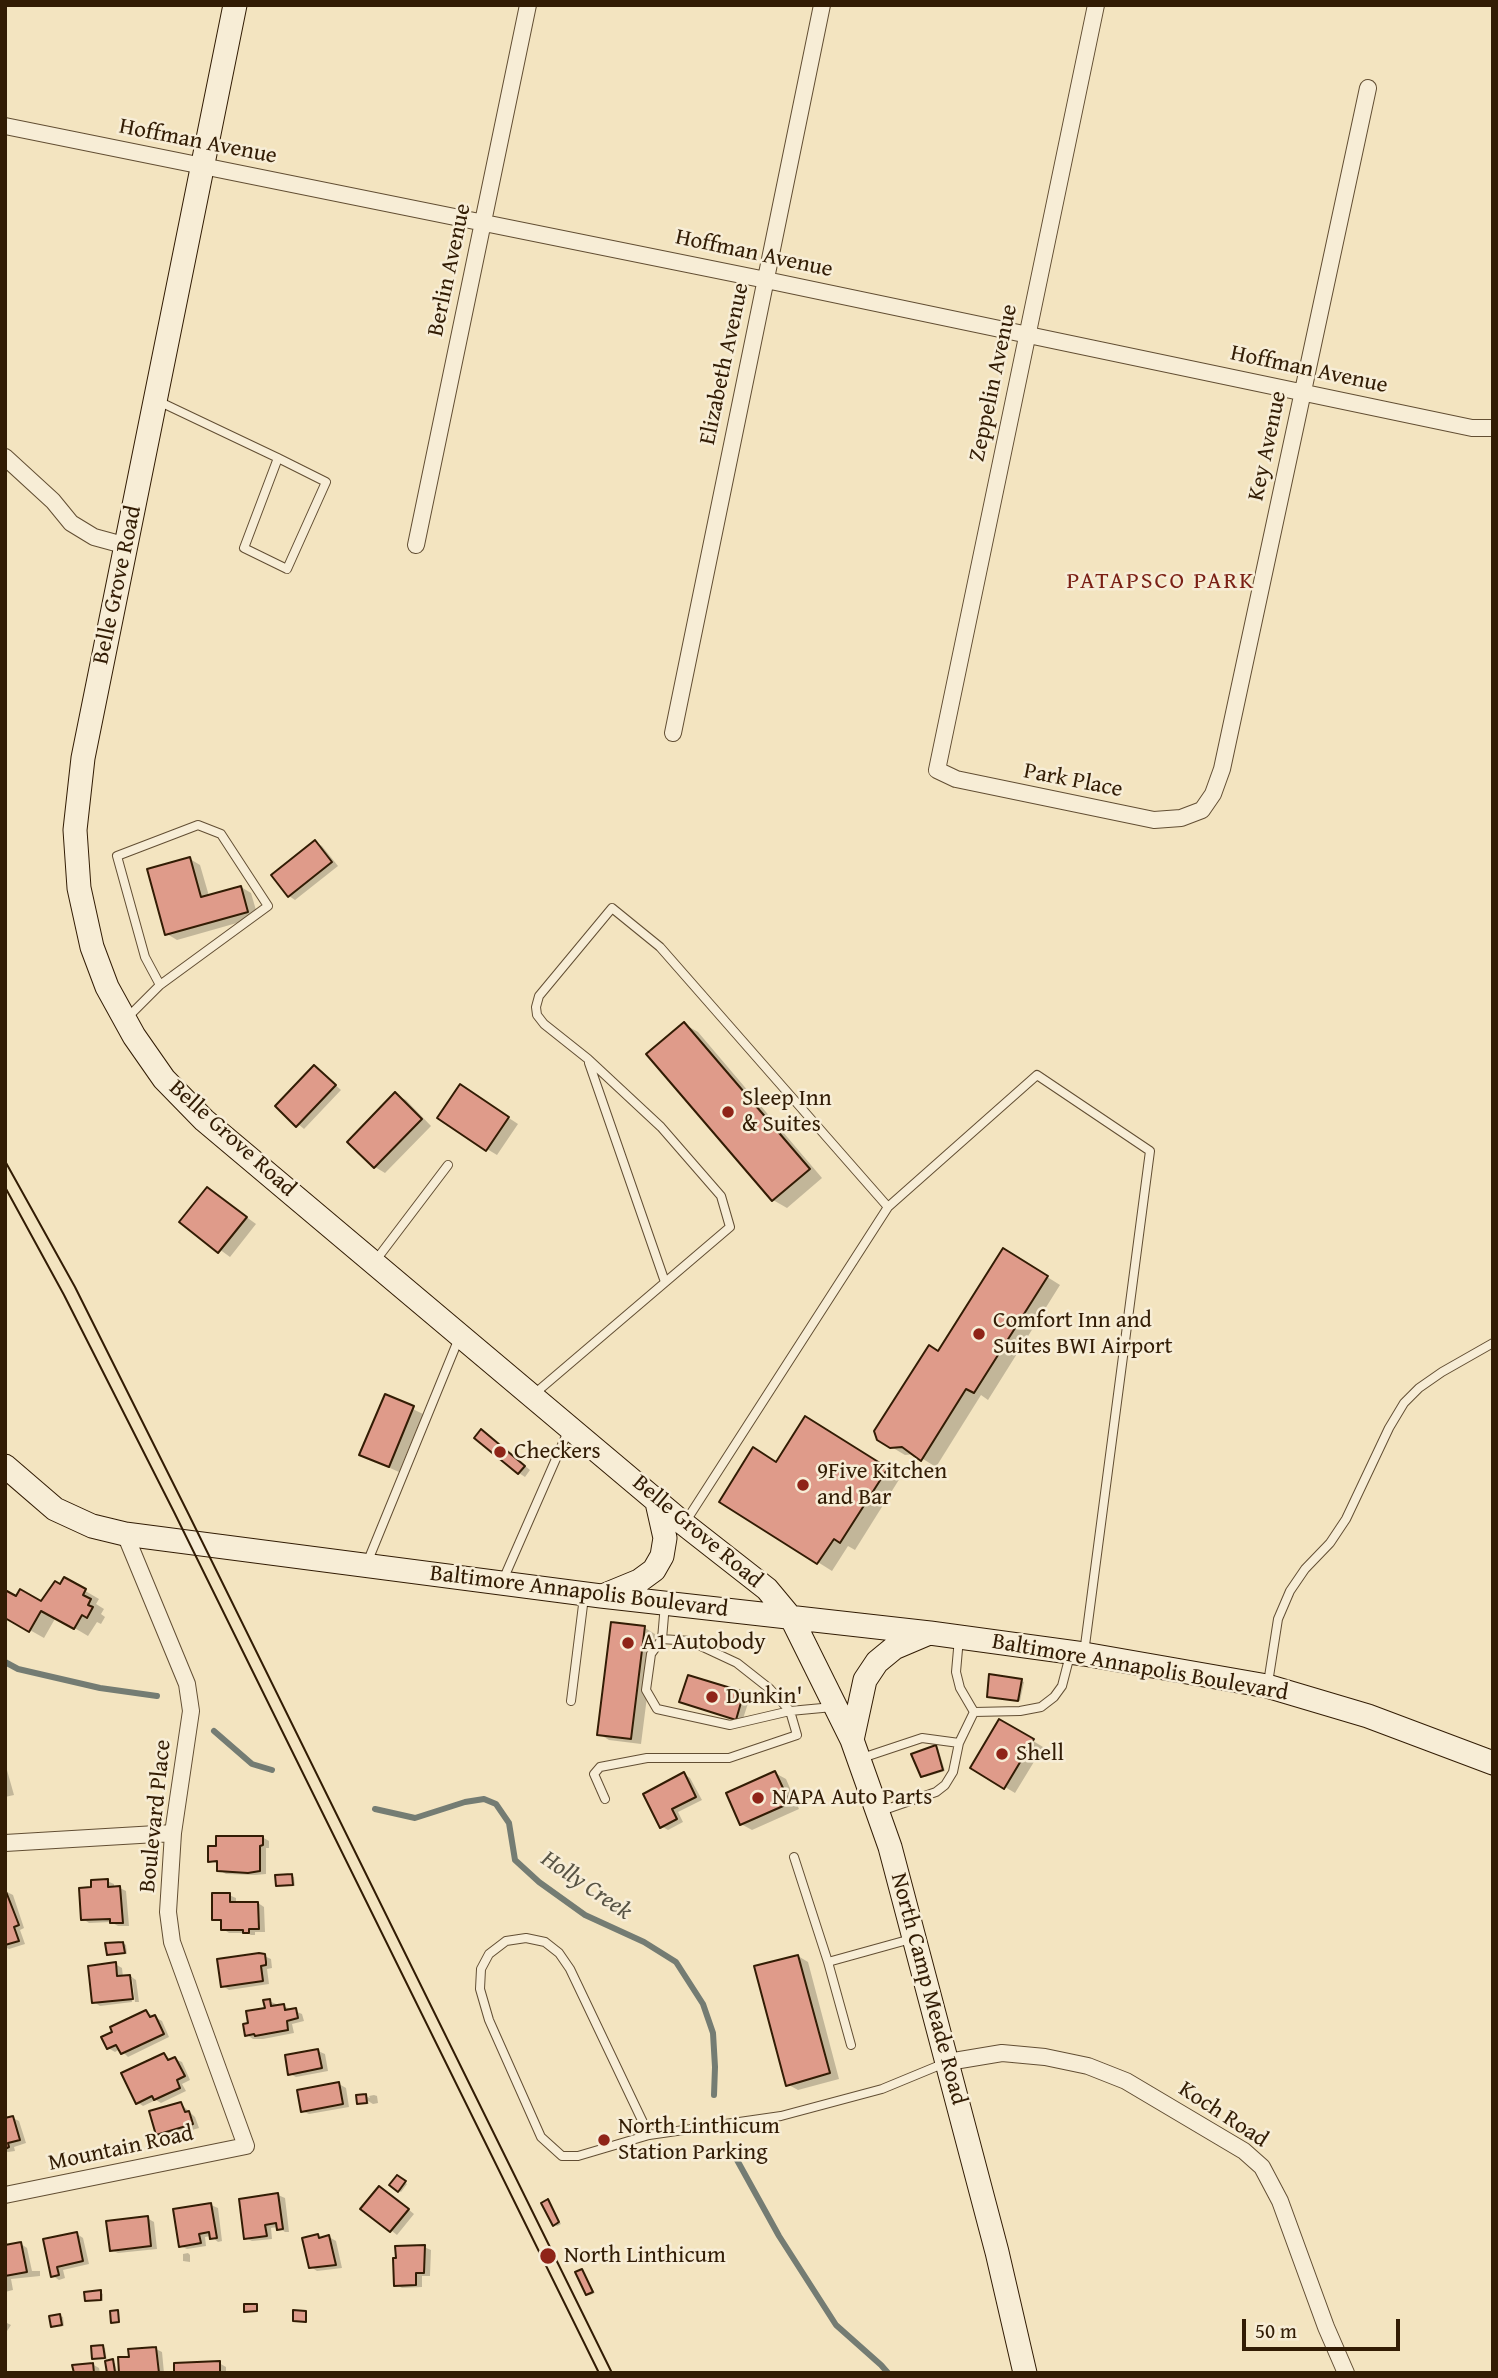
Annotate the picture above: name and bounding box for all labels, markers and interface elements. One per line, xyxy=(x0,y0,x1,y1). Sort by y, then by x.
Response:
street label: Hoffman Avenue xyxy=(117,113,279,171)
street label: Berlin Avenue xyxy=(422,201,478,339)
street label: Hoffman Avenue xyxy=(673,224,835,284)
street label: Elizabeth Avenue xyxy=(694,280,756,448)
street label: Zeppelin Avenue xyxy=(964,302,1024,464)
street label: Hoffman Avenue xyxy=(1228,340,1390,400)
street label: Key Avenue xyxy=(1243,389,1293,503)
street label: Belle Grove Road xyxy=(88,503,148,667)
district label: PATAPSCO PARK xyxy=(1068,568,1254,596)
street label: Park Place xyxy=(1021,758,1125,804)
street label: Belle Grove Road xyxy=(163,1075,301,1203)
place label: Sleep Inn & Suites xyxy=(742,1085,832,1139)
marker: Sleep Inn & Suites xyxy=(720,1104,736,1120)
place label: Comfort Inn and Suites BWI Airport xyxy=(993,1307,1173,1361)
marker: Comfort Inn and Suites BWI Airport xyxy=(971,1326,987,1342)
place label: Checkers xyxy=(514,1438,601,1466)
marker: Checkers xyxy=(492,1444,508,1460)
place label: 9Five Kitchen and Bar xyxy=(817,1458,947,1512)
street label: Belle Grove Road xyxy=(626,1470,768,1594)
marker: 9Five Kitchen and Bar xyxy=(795,1477,811,1493)
street label: Baltimore Annapolis Boulevard xyxy=(428,1560,730,1624)
street label: Baltimore Annapolis Boulevard xyxy=(990,1628,1290,1708)
place label: A1 Autobody xyxy=(642,1629,766,1657)
marker: A1 Autobody xyxy=(620,1635,636,1651)
place label: Dunkin' xyxy=(726,1683,802,1711)
marker: Dunkin' xyxy=(704,1689,720,1705)
street label: Boulevard Place xyxy=(134,1738,178,1894)
place label: Shell xyxy=(1016,1740,1064,1768)
marker: Shell xyxy=(994,1746,1010,1762)
place label: NAPA Auto Parts xyxy=(772,1784,932,1812)
marker: NAPA Auto Parts xyxy=(750,1790,766,1806)
water label: Holly Creek xyxy=(535,1845,637,1927)
street label: North Camp Meade Road xyxy=(884,1870,972,2108)
street label: Koch Road xyxy=(1173,2076,1273,2154)
place label: North Linthicum Station Parking xyxy=(618,2113,780,2167)
street label: Mountain Road xyxy=(46,2120,196,2178)
marker: North Linthicum Station Parking xyxy=(596,2132,612,2148)
place label: North Linthicum xyxy=(564,2242,726,2270)
marker: North Linthicum xyxy=(538,2246,558,2266)
scale bar xyxy=(1246,2304,1404,2348)
text: 50 m xyxy=(1255,2315,1297,2346)

